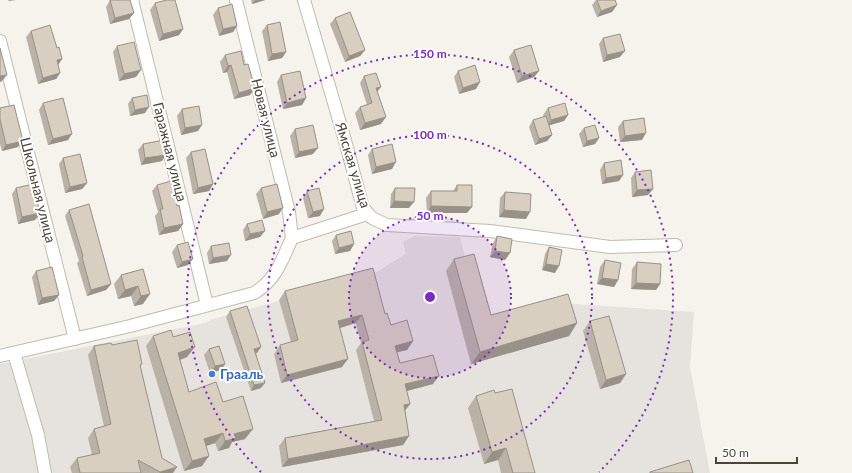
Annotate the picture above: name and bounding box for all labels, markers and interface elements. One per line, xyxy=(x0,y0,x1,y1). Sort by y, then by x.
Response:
text: 150 m xyxy=(413,46,447,61)
street label: Новая улица xyxy=(248,77,285,159)
street label: Гаражная улица xyxy=(150,100,191,203)
street label: Ямская улица xyxy=(332,119,375,210)
text: 100 m xyxy=(413,127,447,142)
street label: Школьная улица xyxy=(17,135,60,244)
text: 50 m xyxy=(417,208,443,223)
centre of rings xyxy=(423,290,437,304)
place label: Грааль xyxy=(220,365,264,382)
marker: Грааль xyxy=(207,369,217,379)
scale bar xyxy=(716,439,797,465)
text: 50 m xyxy=(722,445,749,460)

